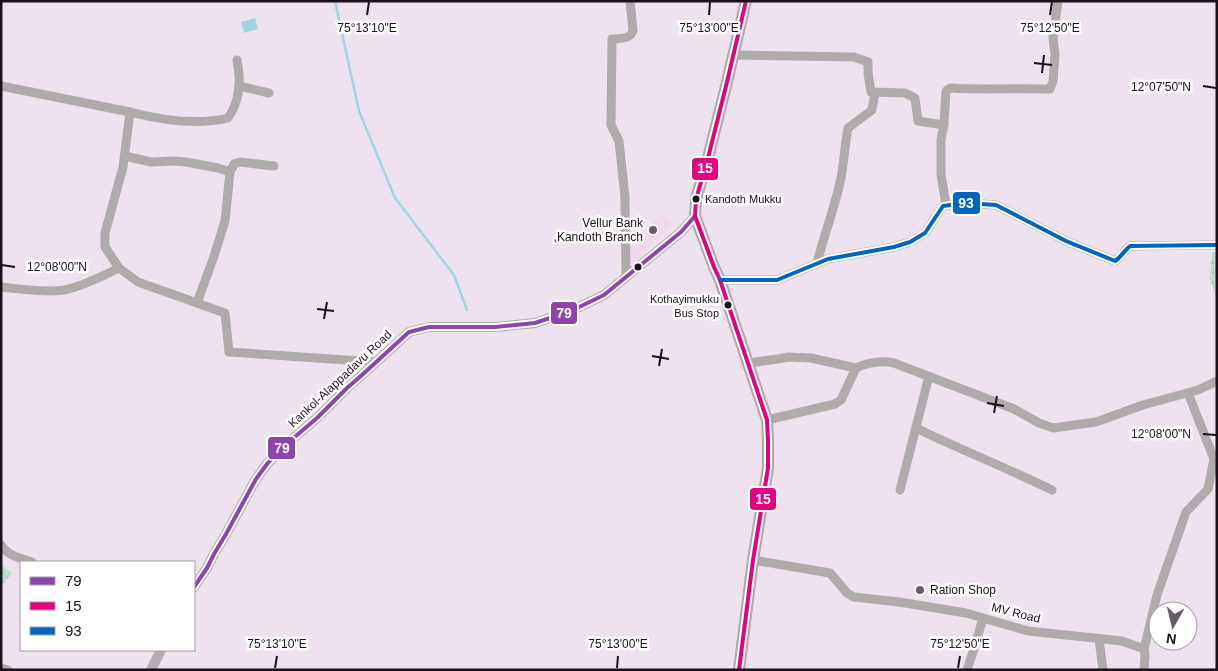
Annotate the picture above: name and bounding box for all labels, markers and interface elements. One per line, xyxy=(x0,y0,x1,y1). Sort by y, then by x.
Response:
text: 75°13'10"E xyxy=(337,21,397,35)
text: 75°13'00"E xyxy=(679,21,739,35)
text: 75°12'50"E xyxy=(1020,21,1080,35)
text: 12°07'50"N xyxy=(1131,80,1191,94)
line badge: 15 xyxy=(691,157,719,181)
text: 15 xyxy=(697,160,713,176)
line badge: 93 xyxy=(952,191,981,215)
place label: Kandoth Mukku xyxy=(705,193,781,205)
marker: Kandoth Mukku xyxy=(691,194,701,204)
text: 93 xyxy=(958,195,974,211)
place label: Vellur Bank ,Kandoth Branch xyxy=(554,216,644,244)
marker: Vellur Bank ,Kandoth Branch xyxy=(647,224,659,236)
text: 12°08'00"N xyxy=(27,260,87,274)
unlabelled marker xyxy=(633,262,643,272)
place label: Kothayimukku Bus Stop xyxy=(650,293,719,319)
marker: Kothayimukku Bus Stop xyxy=(723,300,733,310)
line badge: 79 xyxy=(550,301,578,325)
text: 79 xyxy=(556,305,572,321)
street label: Kankol-Alappadavu Road xyxy=(285,327,395,431)
text: 12°08'00"N xyxy=(1131,427,1191,441)
line badge: 79 xyxy=(267,436,296,460)
text: 79 xyxy=(274,440,290,456)
line badge: 15 xyxy=(749,487,777,511)
text: 15 xyxy=(755,491,771,507)
legend xyxy=(20,561,195,651)
text: 79 xyxy=(65,572,82,589)
place label: Ration Shop xyxy=(930,583,996,597)
marker: Ration Shop xyxy=(914,584,926,596)
text: 15 xyxy=(65,597,82,614)
street label: MV Road xyxy=(990,600,1042,626)
north arrow xyxy=(1148,601,1198,651)
text: 93 xyxy=(65,622,82,639)
text: N xyxy=(1165,630,1177,648)
text: 75°13'10"E xyxy=(247,637,307,651)
text: 75°13'00"E xyxy=(588,637,648,651)
text: 75°12'50"E xyxy=(930,637,990,651)

